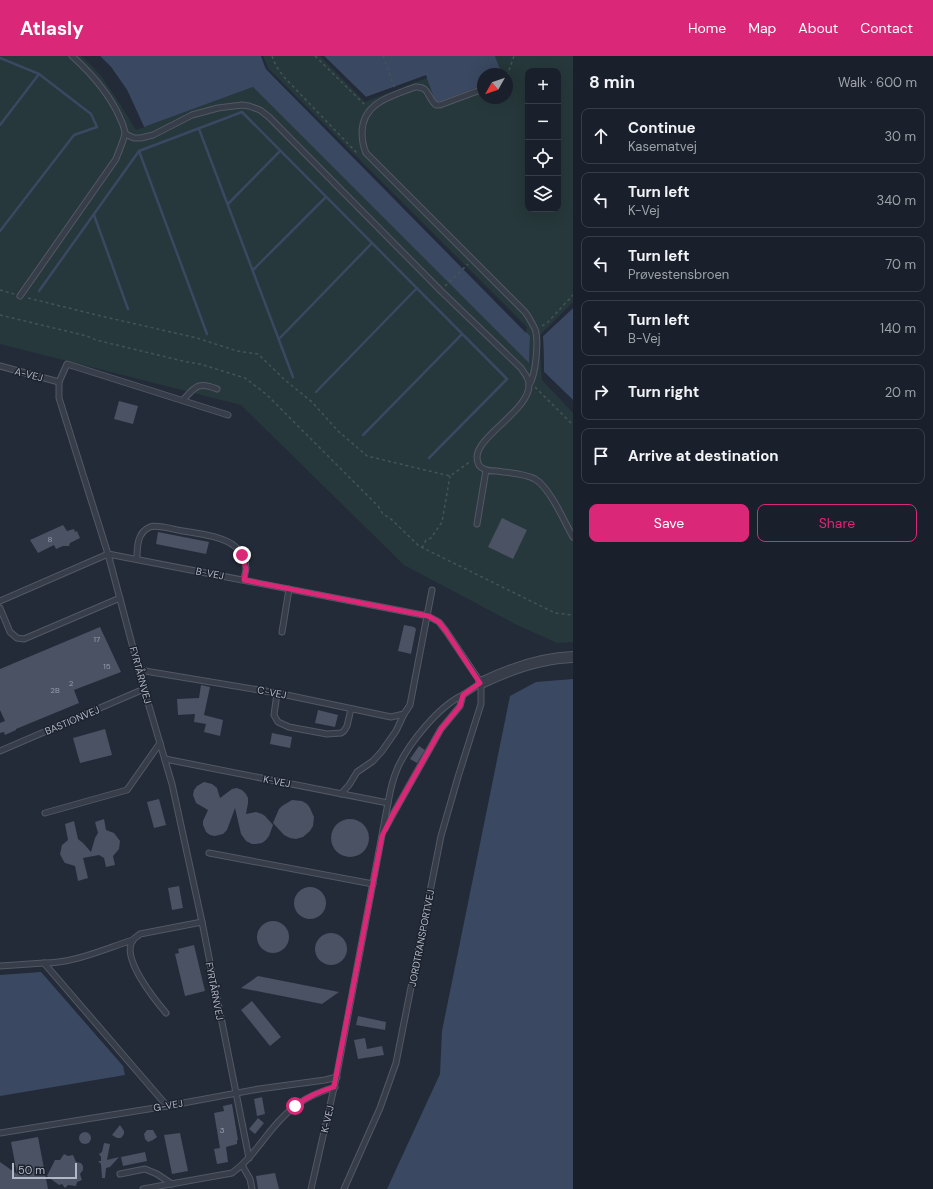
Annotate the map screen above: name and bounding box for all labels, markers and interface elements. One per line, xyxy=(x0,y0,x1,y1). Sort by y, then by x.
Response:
text: Atlasly xyxy=(20,16,84,41)
text: Home xyxy=(688,19,726,37)
text: Map xyxy=(748,19,776,37)
text: About xyxy=(798,19,838,37)
text: Contact xyxy=(860,19,913,37)
north arrow xyxy=(477,68,513,104)
map controls xyxy=(525,68,561,212)
button: + xyxy=(525,68,561,104)
text: 8 min xyxy=(589,71,635,93)
text: Walk · 600 m xyxy=(838,74,917,91)
button: − xyxy=(525,104,561,140)
text: Continue xyxy=(628,118,696,138)
icon: ahead xyxy=(590,125,612,147)
text: 30 m xyxy=(884,128,916,145)
text: Kasematvej xyxy=(628,138,697,155)
button: locate xyxy=(525,140,561,176)
button: layers xyxy=(525,176,561,212)
text: Turn left xyxy=(628,182,689,202)
icon: left xyxy=(590,189,612,211)
text: 340 m xyxy=(876,192,916,209)
text: K-Vej xyxy=(628,202,660,219)
text: Turn left xyxy=(628,246,689,266)
icon: left xyxy=(590,253,612,275)
text: 70 m xyxy=(885,256,916,273)
text: Prøvestensbroen xyxy=(628,266,729,283)
text: Turn left xyxy=(628,310,689,330)
icon: left xyxy=(590,317,612,339)
text: 140 m xyxy=(880,320,916,337)
text: B-Vej xyxy=(628,330,661,347)
street label: A-VEJ xyxy=(13,364,44,384)
icon: right xyxy=(590,381,612,403)
text: Turn right xyxy=(628,382,699,402)
text: 20 m xyxy=(885,384,916,401)
icon: arrive xyxy=(590,445,612,467)
text: Arrive at destination xyxy=(628,446,779,466)
button: Save xyxy=(589,504,749,542)
button: Share xyxy=(757,504,917,542)
house number: 8 xyxy=(48,534,53,544)
route end xyxy=(233,546,251,564)
street label: B-VEJ xyxy=(195,564,225,583)
house number: 17 xyxy=(94,634,100,644)
street label: FYRTÅRNVEJ xyxy=(127,645,154,705)
house number: 15 xyxy=(103,661,111,671)
house number: 2 xyxy=(69,678,74,688)
street label: C-VEJ xyxy=(256,683,288,702)
house number: 2B xyxy=(50,685,60,695)
street label: BASTIONVEJ xyxy=(43,703,101,738)
street label: K-VEJ xyxy=(262,772,292,791)
street label: JORDTRANSPORTVEJ xyxy=(406,888,437,988)
street label: FYRTÅRNVEJ xyxy=(203,961,226,1021)
street label: G-VEJ xyxy=(152,1096,184,1114)
route start xyxy=(286,1097,304,1115)
street label: K-VEJ xyxy=(318,1104,337,1134)
house number: 3 xyxy=(220,1125,225,1135)
scale bar xyxy=(12,1161,77,1180)
text: 50 m xyxy=(18,1163,45,1177)

